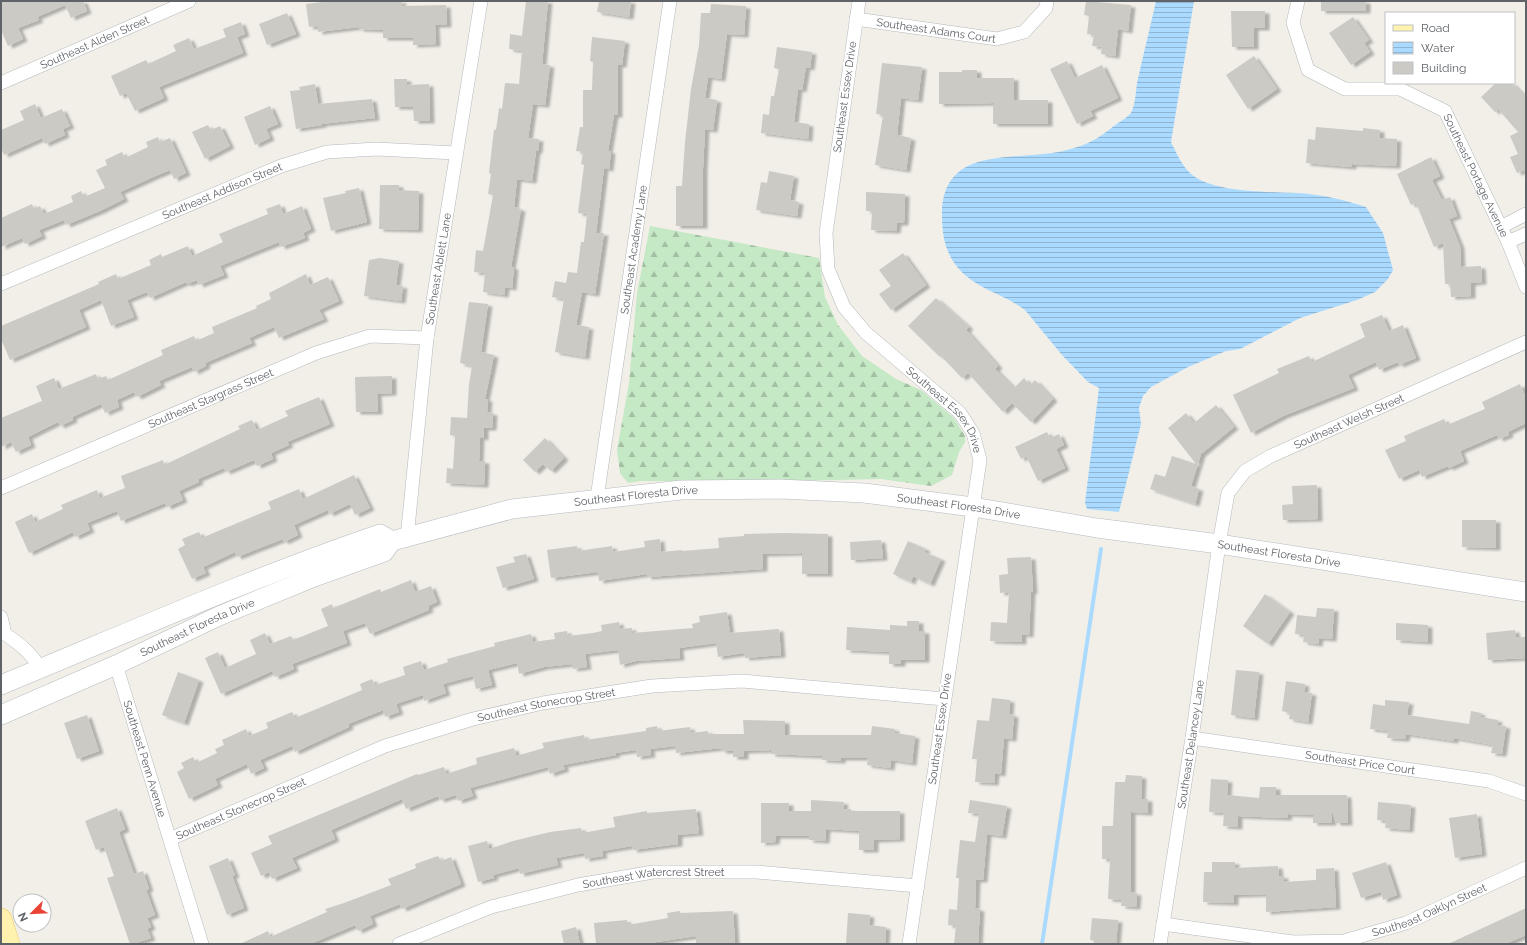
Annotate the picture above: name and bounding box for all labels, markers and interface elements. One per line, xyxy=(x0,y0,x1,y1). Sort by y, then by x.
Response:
legend xyxy=(1385,12,1515,84)
street label: Southeast Alden Street xyxy=(38,13,151,72)
street label: Southeast Adams Court xyxy=(876,15,997,45)
text: Road xyxy=(1421,21,1450,35)
street label: Southeast Essex Drive xyxy=(831,40,859,153)
text: Water xyxy=(1421,41,1455,55)
text: Building xyxy=(1421,61,1467,75)
street label: Southeast Portage Avenue xyxy=(1441,112,1511,240)
street label: Southeast Addison Street xyxy=(160,160,284,222)
street label: Southeast Academy Lane xyxy=(618,184,649,315)
street label: Southeast Ablett Lane xyxy=(423,212,454,326)
street label: Southeast Essex Drive xyxy=(904,364,985,455)
street label: Southeast Stargrass Street xyxy=(146,366,275,431)
street label: Southeast Welsh Street xyxy=(1292,391,1406,452)
street label: Southeast Floresta Drive xyxy=(573,483,699,508)
street label: Southeast Floresta Drive xyxy=(896,491,1022,521)
street label: Southeast Floresta Drive xyxy=(1217,537,1342,570)
street label: Southeast Floresta Drive xyxy=(138,595,257,659)
street label: Southeast Essex Drive xyxy=(926,672,954,785)
street label: Southeast Delancey Lane xyxy=(1175,679,1207,810)
street label: Southeast Stonecrop Street xyxy=(476,685,616,724)
street label: Southeast Penn Avenue xyxy=(121,699,169,819)
street label: Southeast Price Court xyxy=(1304,748,1416,777)
street label: Southeast Stonecrop Street xyxy=(174,775,308,842)
street label: Southeast Watercrest Street xyxy=(581,866,725,891)
street label: Southeast Oaklyn Street xyxy=(1370,880,1489,939)
north arrow xyxy=(12,893,52,933)
text: N xyxy=(16,910,31,923)

